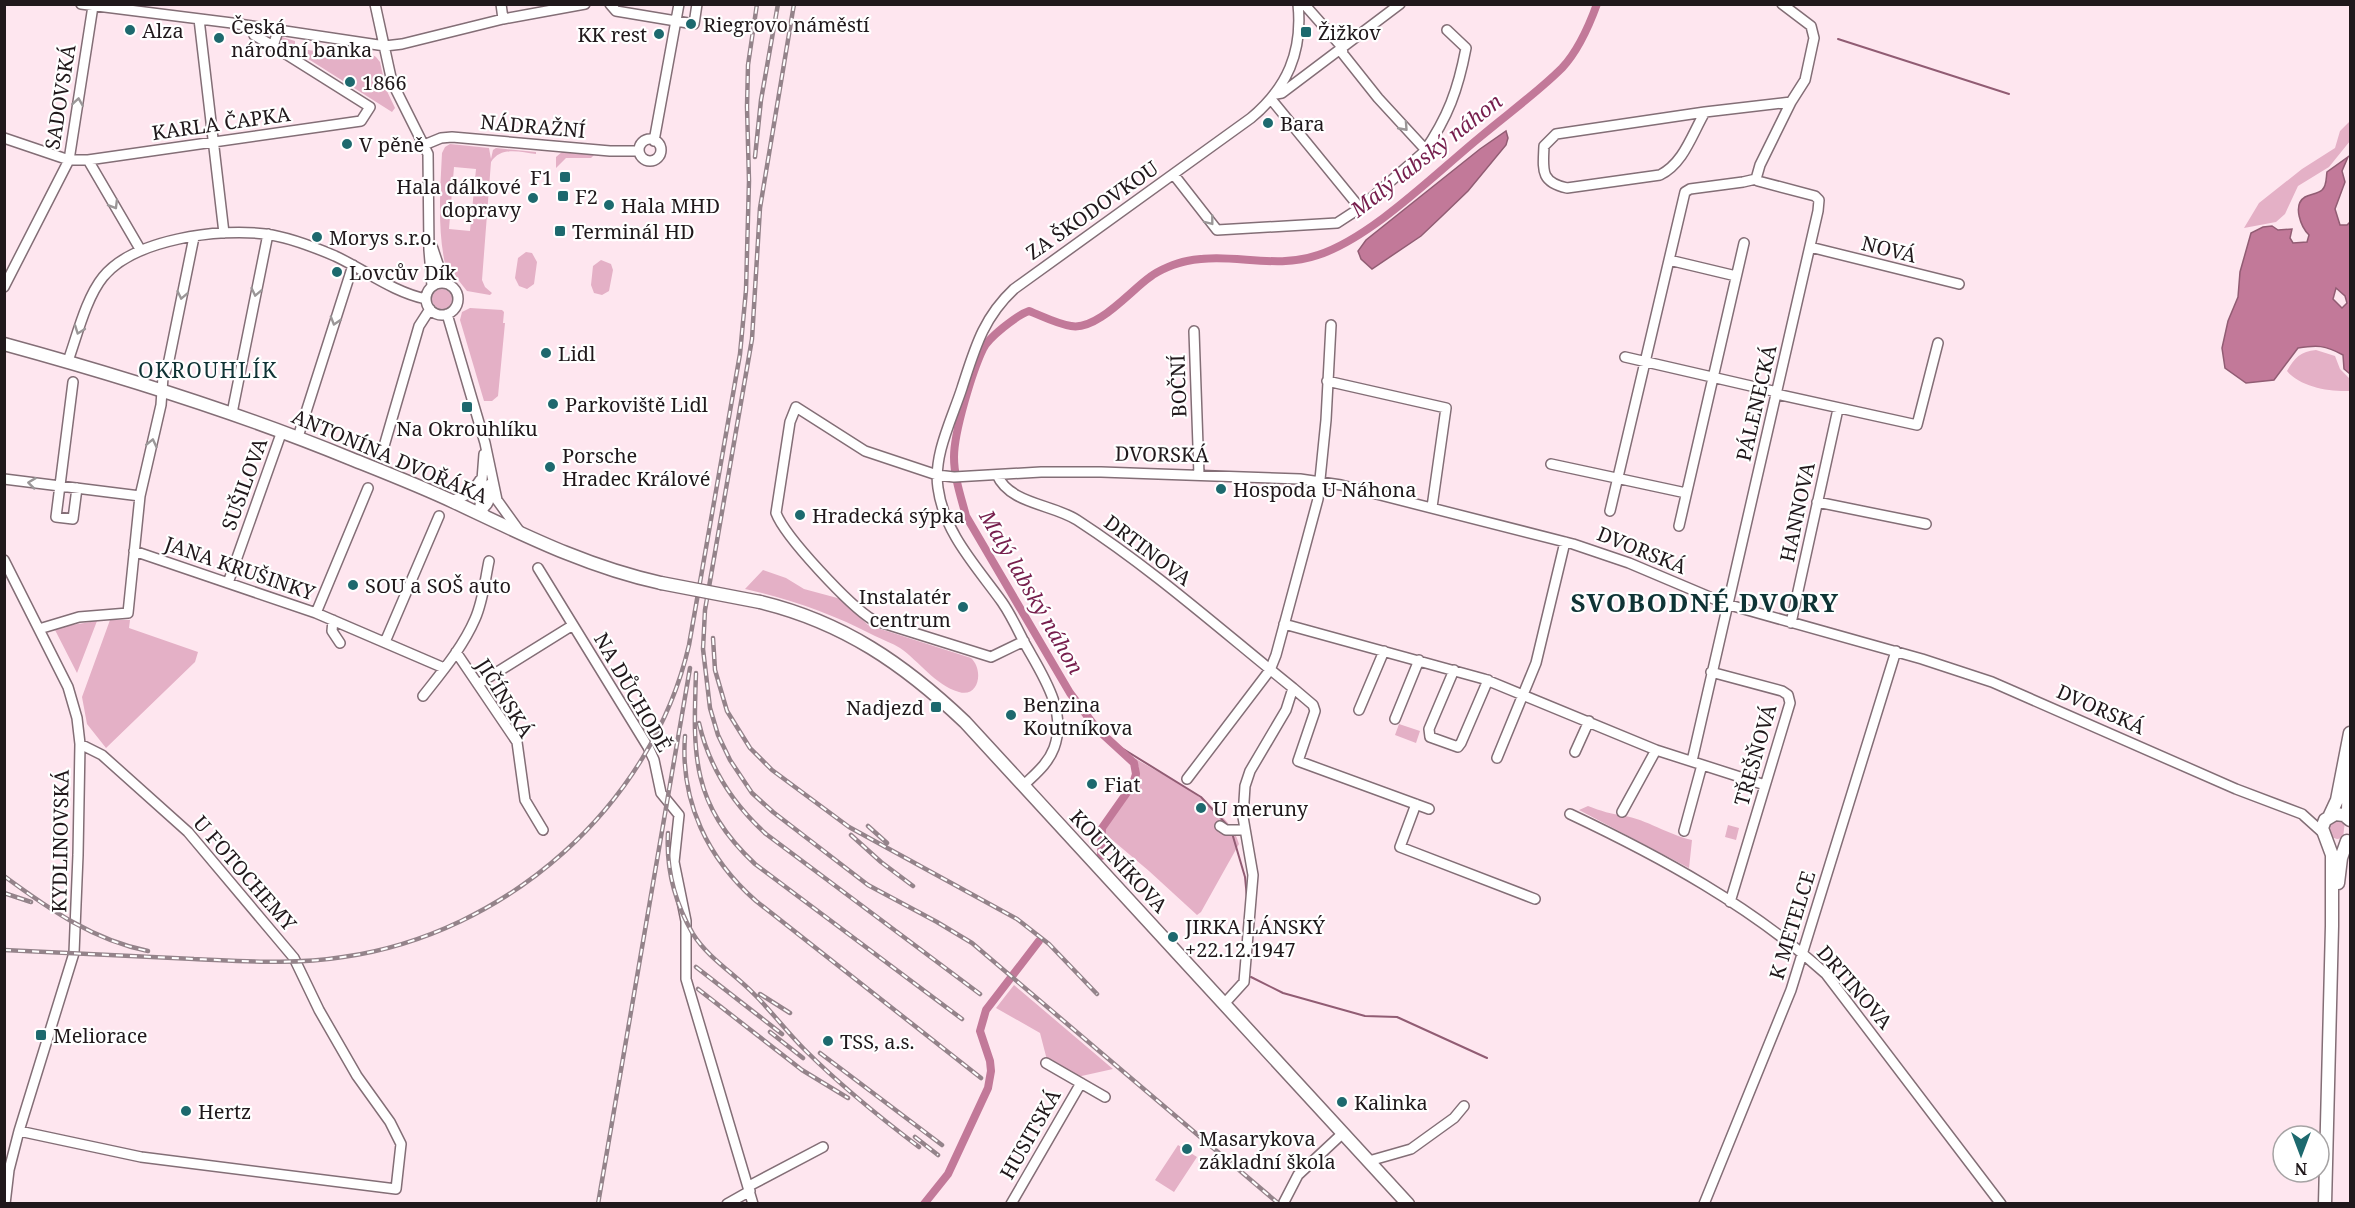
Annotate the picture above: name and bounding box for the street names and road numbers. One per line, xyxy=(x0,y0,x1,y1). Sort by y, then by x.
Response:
street label: SADOVSKÁ xyxy=(38,42,82,151)
street label: KARLA ČAPKA xyxy=(150,100,293,146)
street label: NÁDRAŽNÍ xyxy=(479,108,587,144)
street label: ZA ŠKODOVKOU xyxy=(1020,154,1164,266)
street label: NOVÁ xyxy=(1859,229,1920,269)
street label: PÁLENECKÁ xyxy=(1730,342,1783,464)
street label: BOČNÍ xyxy=(1163,354,1193,418)
street label: ANTONÍNA DVOŘÁKA xyxy=(288,402,493,510)
street label: SUŠILOVA xyxy=(215,433,273,534)
street label: DVORSKÁ xyxy=(1115,440,1210,468)
street label: HANNOVA xyxy=(1773,459,1821,564)
street label: DRTINOVA xyxy=(1099,508,1198,592)
street label: DVORSKÁ xyxy=(1593,520,1692,580)
street label: JANA KRUŠINKY xyxy=(160,529,319,606)
street label: NA DŮCHODĚ xyxy=(588,627,678,757)
street label: JIČÍNSKÁ xyxy=(470,653,540,743)
street label: DVORSKÁ xyxy=(2052,678,2150,741)
street label: TŘEŠŇOVÁ xyxy=(1728,700,1783,809)
street label: KYDLINOVSKÁ xyxy=(45,768,75,913)
street label: KOUTNÍKOVA xyxy=(1064,804,1174,919)
street label: U FOTOCHEMY xyxy=(187,810,303,937)
street label: K METELCE xyxy=(1763,867,1821,983)
street label: DRTINOVA xyxy=(1811,939,1899,1035)
street label: HUSITSKÁ xyxy=(993,1083,1067,1184)

